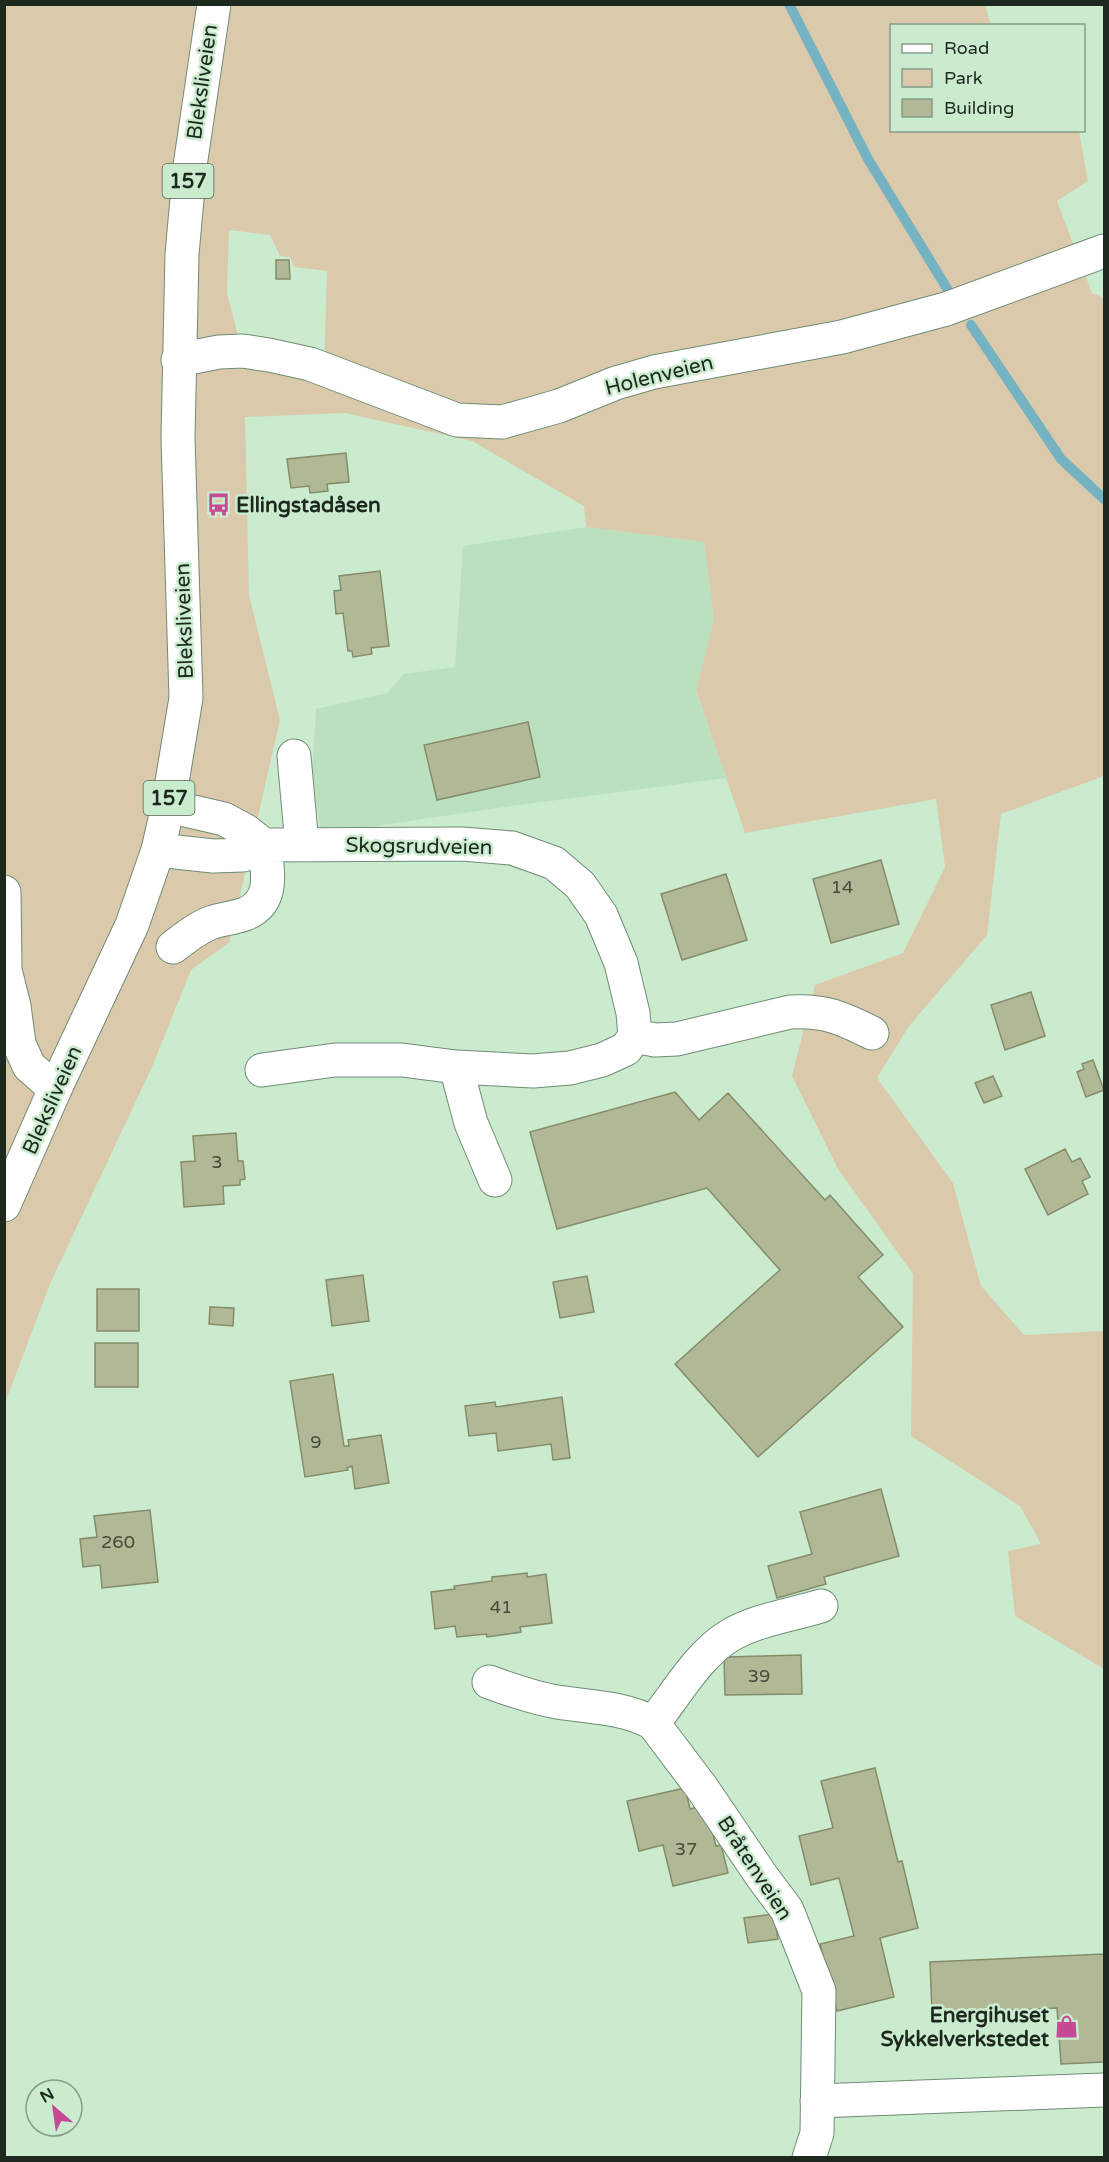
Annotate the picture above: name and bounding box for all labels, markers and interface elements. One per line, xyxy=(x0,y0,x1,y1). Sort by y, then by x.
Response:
street label: Bleksliveien xyxy=(182,23,223,141)
legend xyxy=(890,24,1085,132)
text: Road xyxy=(944,37,989,59)
text: Park xyxy=(944,67,983,89)
text: Building xyxy=(944,97,1014,119)
road number: 157 xyxy=(162,164,213,198)
street label: Holenveien xyxy=(602,350,716,401)
bus stop icon: Ellingstadåsen xyxy=(205,492,231,518)
place label: Ellingstadåsen xyxy=(236,493,381,518)
street label: Bleksliveien xyxy=(170,562,199,679)
road number: 157 xyxy=(144,781,195,815)
street label: Skogsrudveien xyxy=(345,833,493,860)
house number: 14 xyxy=(831,876,853,898)
street label: Bleksliveien xyxy=(17,1042,88,1158)
house number: 3 xyxy=(211,1151,223,1173)
house number: 9 xyxy=(310,1431,322,1453)
house number: 260 xyxy=(101,1531,135,1553)
house number: 41 xyxy=(490,1596,512,1618)
house number: 39 xyxy=(748,1665,770,1687)
street label: Bråtenveien xyxy=(712,1812,798,1925)
house number: 37 xyxy=(675,1838,697,1860)
place label: Energihuset Sykkelverkstedet xyxy=(880,2003,1049,2052)
shop icon: Energihuset Sykkelverkstedet xyxy=(1054,2014,1080,2040)
north arrow xyxy=(24,2078,84,2138)
text: N xyxy=(37,2084,58,2108)

